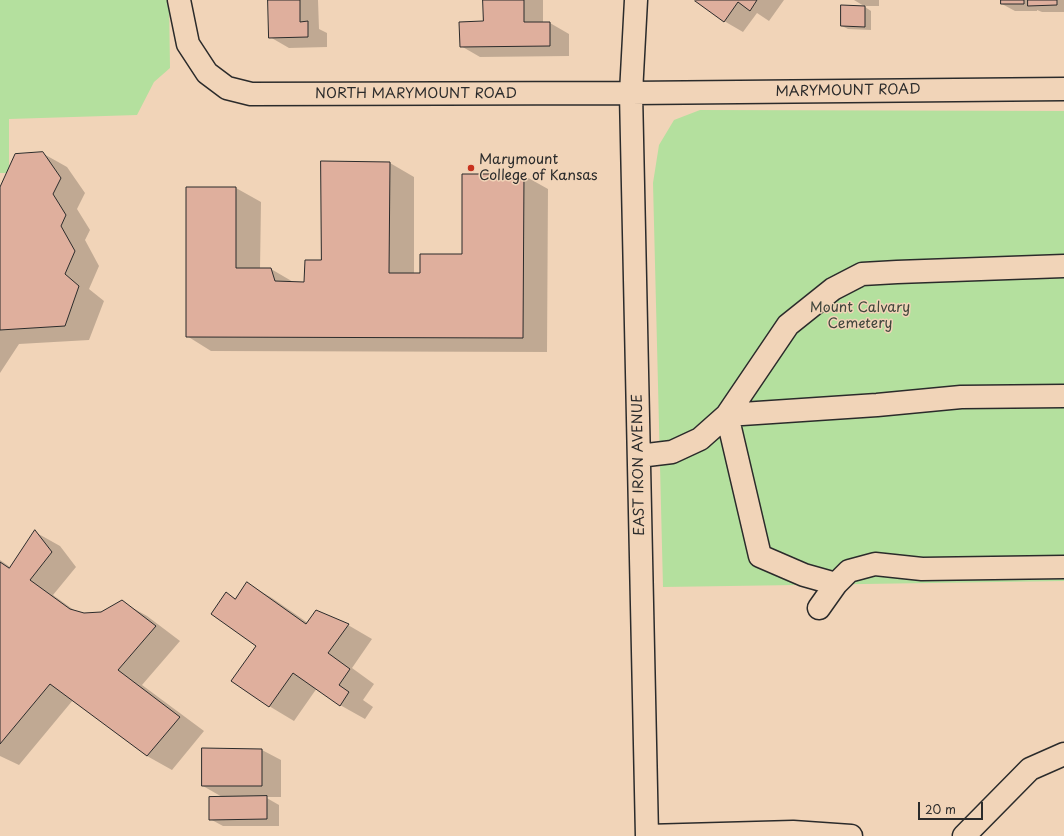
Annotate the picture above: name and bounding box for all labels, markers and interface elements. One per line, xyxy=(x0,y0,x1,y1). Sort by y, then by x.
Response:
street label: MARYMOUNT ROAD xyxy=(775,81,921,101)
street label: NORTH MARYMOUNT ROAD xyxy=(315,86,517,102)
place label: Marymount College of Kansas xyxy=(479,152,597,184)
marker: Marymount College of Kansas xyxy=(466,163,476,173)
park label: Mount Calvary Cemetery xyxy=(810,300,910,332)
street label: EAST IRON AVENUE xyxy=(629,394,649,536)
scale bar xyxy=(920,794,985,820)
text: 20 m xyxy=(925,800,956,818)

